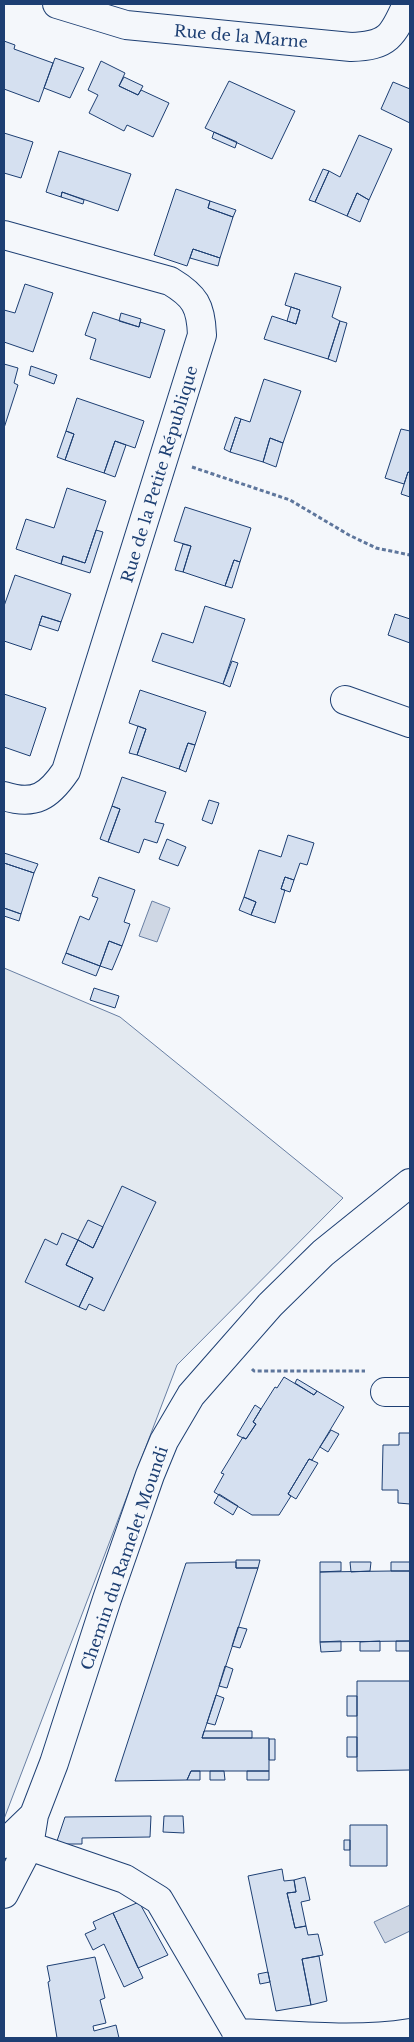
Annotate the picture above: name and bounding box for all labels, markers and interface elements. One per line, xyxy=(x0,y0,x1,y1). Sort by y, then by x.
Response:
street label: Rue de la Marne xyxy=(173,20,309,52)
street label: Rue de la Petite République xyxy=(116,363,202,585)
street label: Chemin du Ramelet Moundi xyxy=(76,1443,172,1673)

